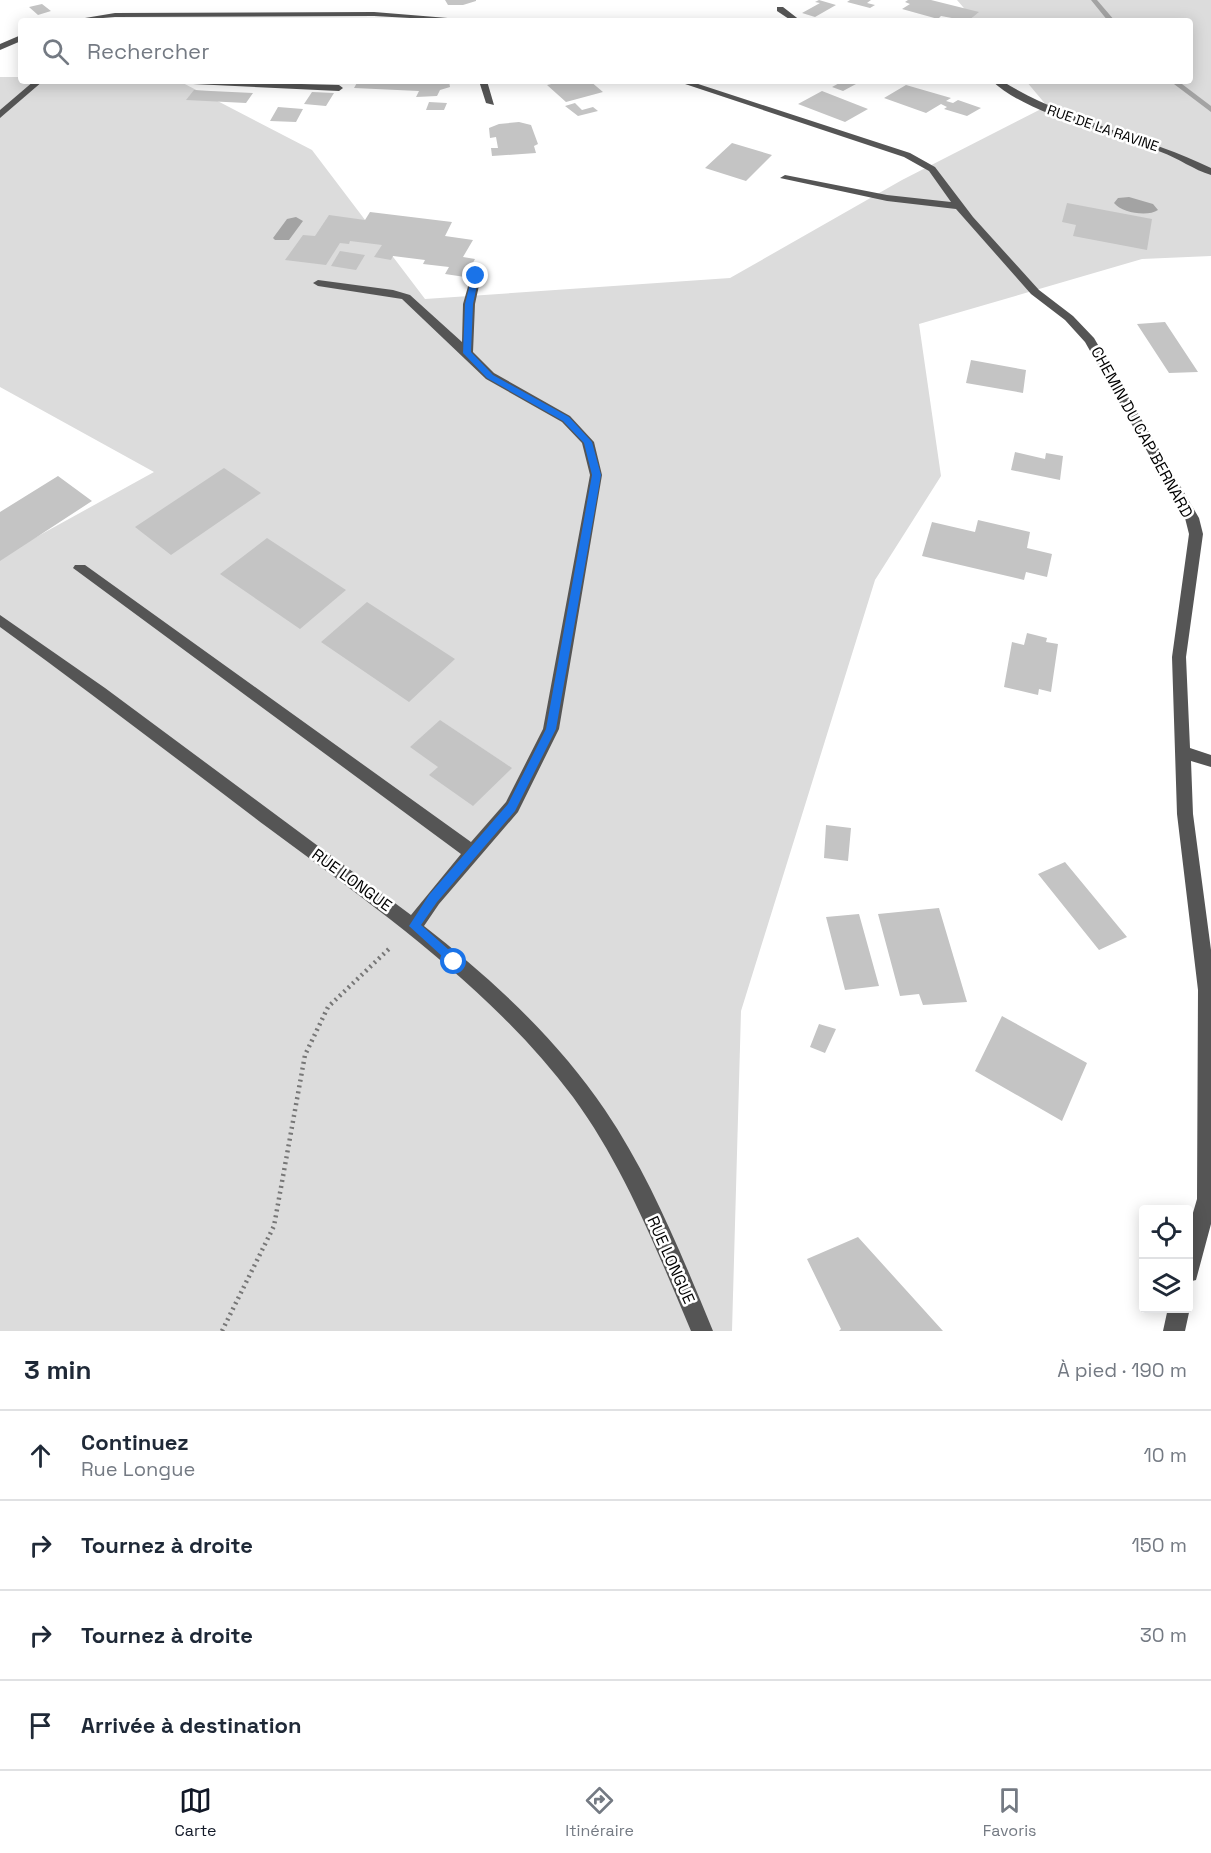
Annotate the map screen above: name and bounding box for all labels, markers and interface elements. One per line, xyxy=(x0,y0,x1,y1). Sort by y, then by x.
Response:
search box xyxy=(18,18,1193,84)
icon: search xyxy=(39,35,72,68)
text: Rechercher xyxy=(87,37,209,65)
street label: RUE DE LA RAVINE xyxy=(1045,101,1161,156)
route end xyxy=(462,262,488,288)
street label: CHEMIN DU CAP BERNARD xyxy=(1086,343,1198,521)
street label: RUE LONGUE xyxy=(308,844,396,916)
route start xyxy=(440,948,466,974)
map controls xyxy=(1139,1205,1193,1313)
button: locate xyxy=(1139,1205,1193,1259)
street label: RUE LONGUE xyxy=(642,1213,700,1307)
button: layers xyxy=(1139,1259,1193,1313)
text: 3 min xyxy=(24,1353,92,1387)
text: À pied · 190 m xyxy=(1057,1357,1187,1383)
text: Continuez xyxy=(81,1428,189,1456)
icon: ahead xyxy=(24,1439,57,1472)
text: 10 m xyxy=(1143,1442,1187,1468)
text: Rue Longue xyxy=(81,1456,195,1482)
icon: right xyxy=(24,1529,57,1562)
text: Tournez à droite xyxy=(81,1531,253,1559)
text: 150 m xyxy=(1132,1532,1187,1558)
icon: right xyxy=(24,1619,57,1652)
text: Tournez à droite xyxy=(81,1621,253,1649)
text: 30 m xyxy=(1140,1622,1187,1648)
icon: arrive xyxy=(24,1709,57,1742)
text: Arrivée à destination xyxy=(81,1711,302,1739)
tab: Carte xyxy=(174,1784,216,1841)
tab: Itinéraire xyxy=(565,1784,634,1841)
tab: Favoris xyxy=(983,1784,1037,1841)

